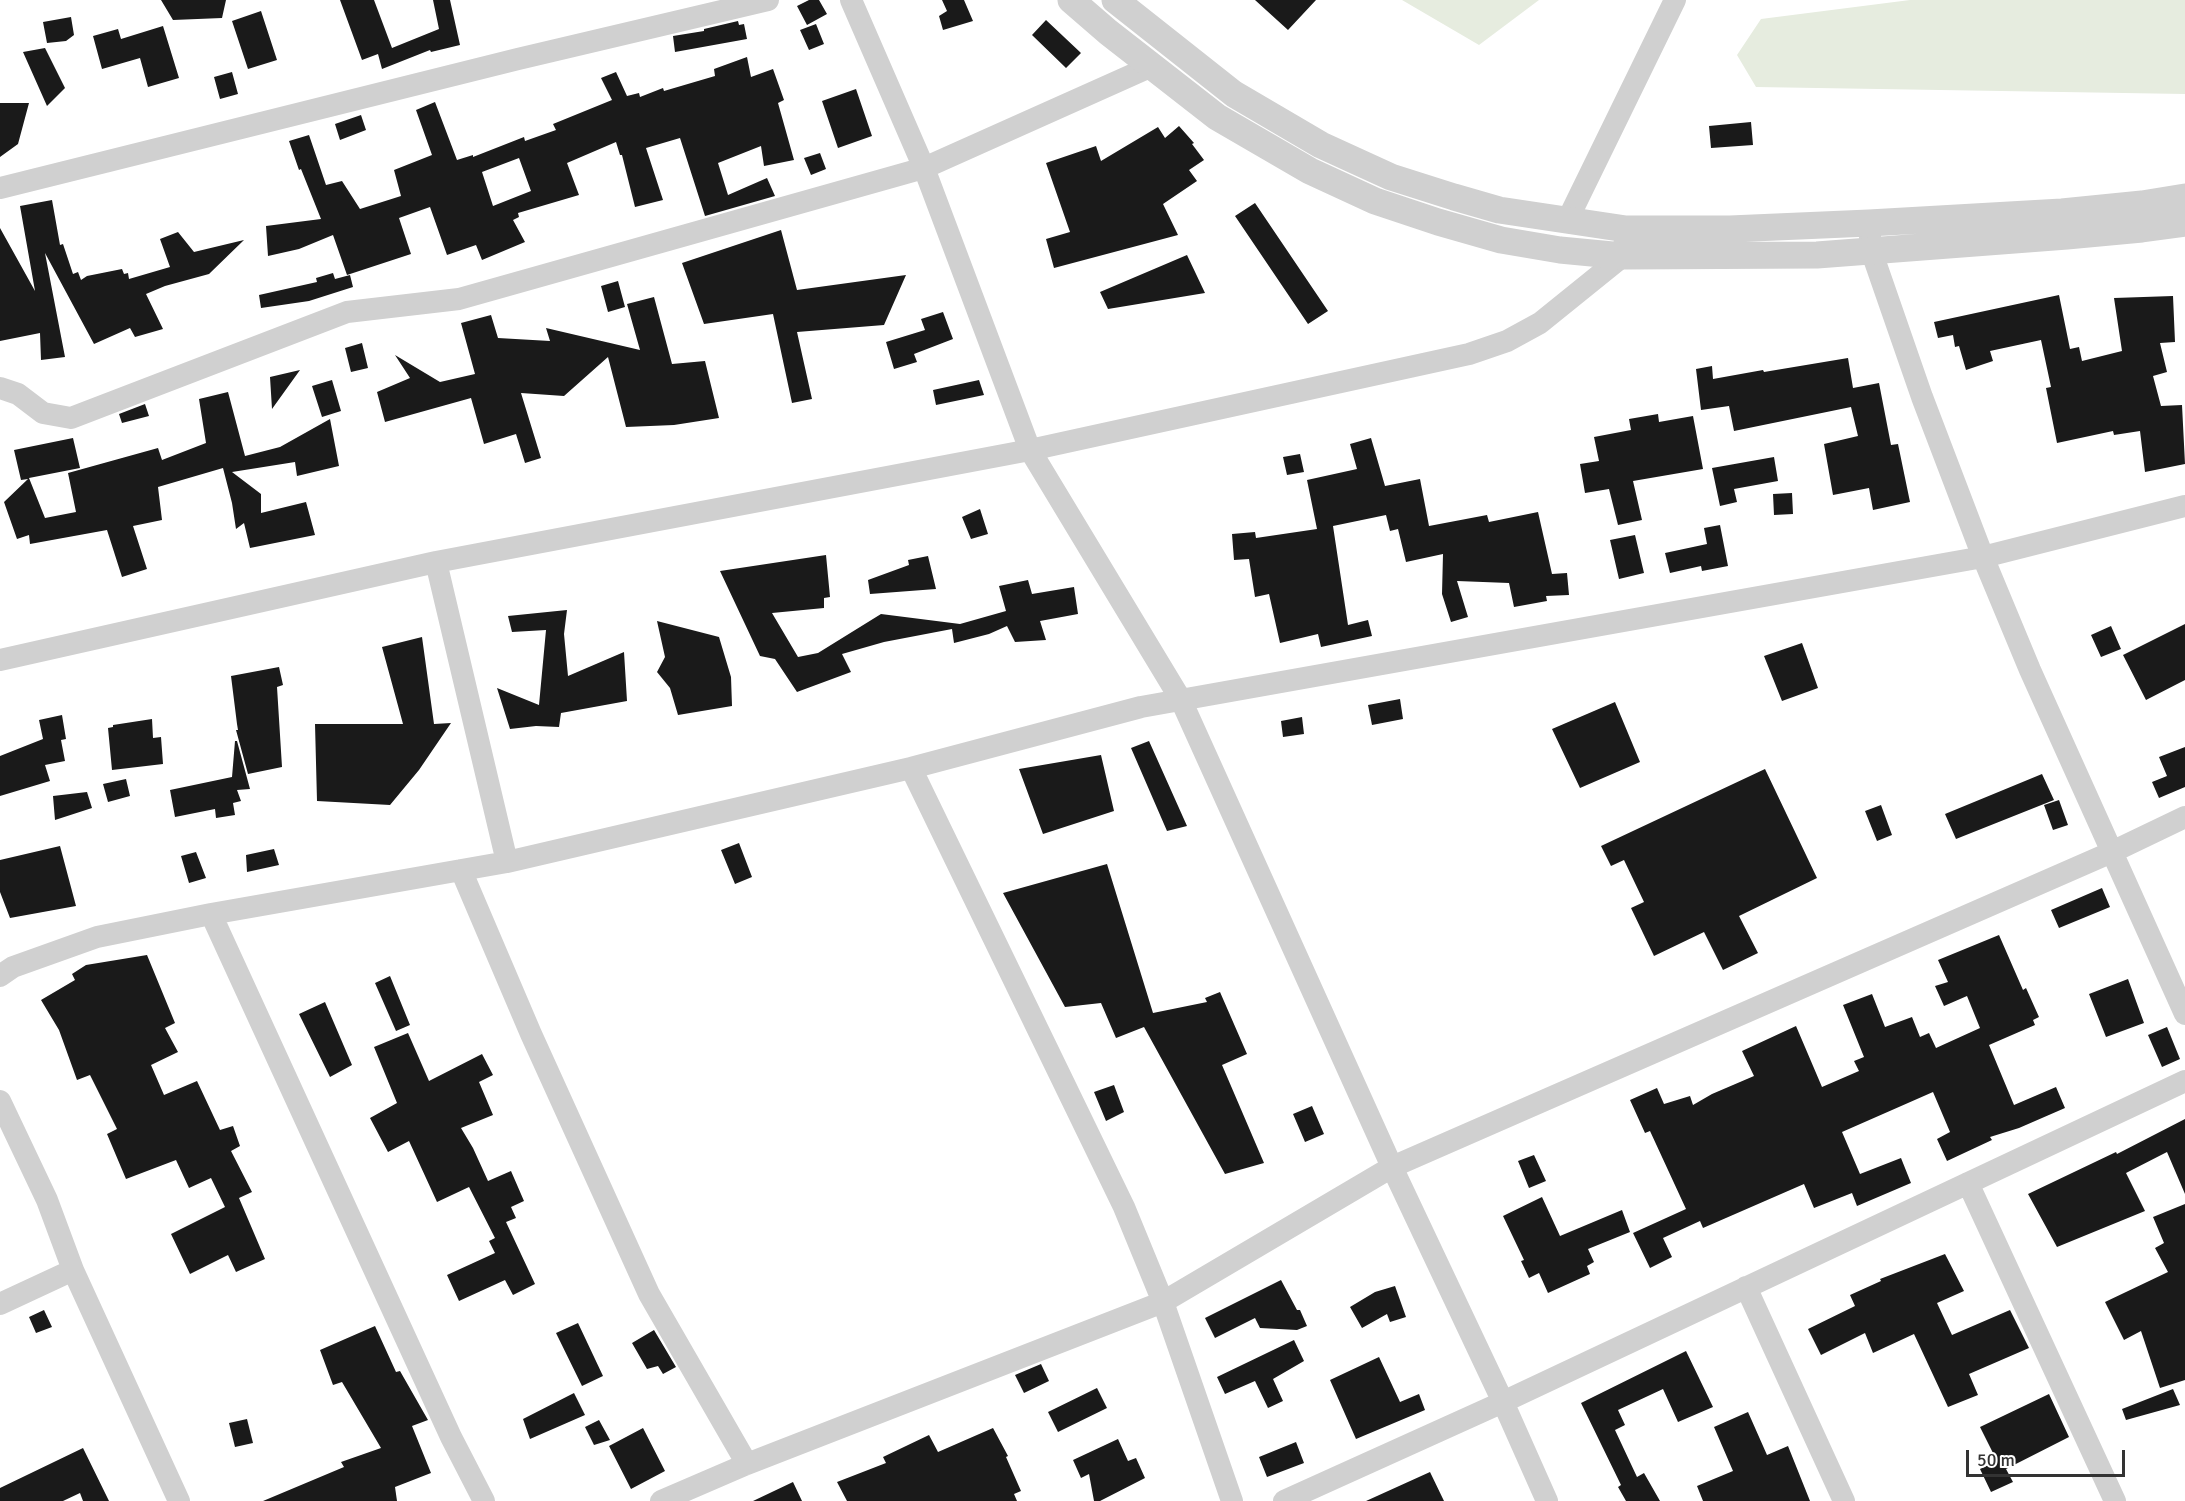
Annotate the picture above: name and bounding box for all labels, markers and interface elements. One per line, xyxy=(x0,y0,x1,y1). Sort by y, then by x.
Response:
scale bar xyxy=(1969,1438,2128,1476)
text: 50 m xyxy=(1977,1449,2015,1471)

